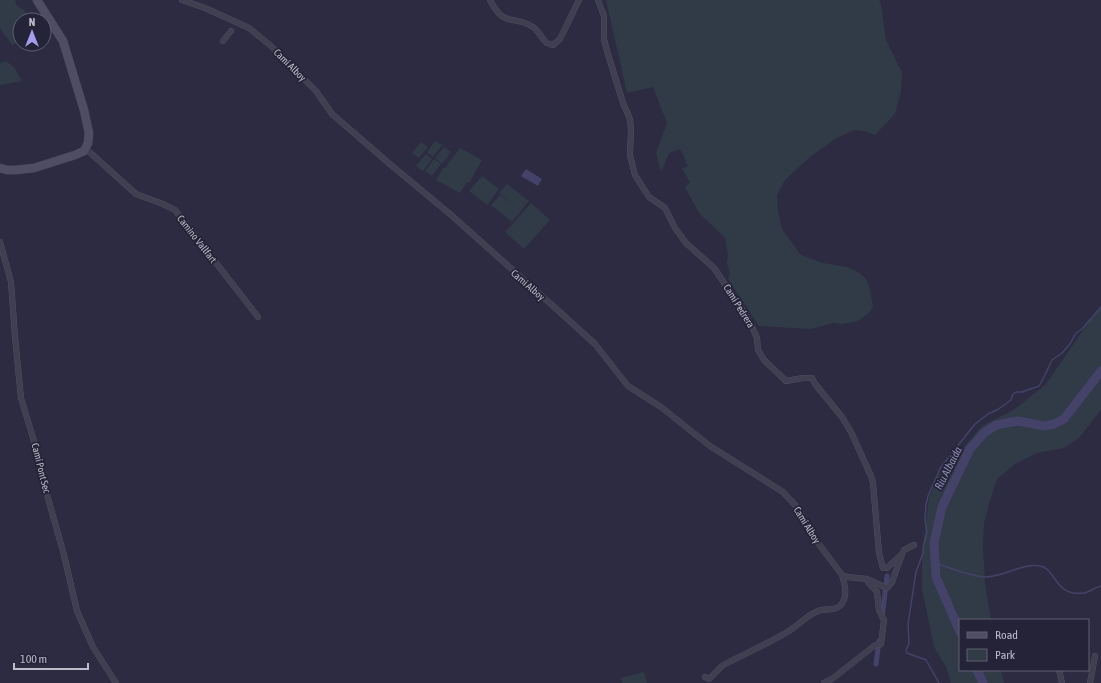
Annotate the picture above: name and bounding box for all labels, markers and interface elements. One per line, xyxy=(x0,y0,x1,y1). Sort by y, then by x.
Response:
north arrow xyxy=(12,12,52,52)
text: N xyxy=(29,16,35,28)
street label: Camí Alboy xyxy=(272,47,308,83)
street label: Camino Vallfart xyxy=(175,213,219,265)
street label: Camí Alboy xyxy=(509,267,547,303)
street label: Camí Pedrera xyxy=(721,282,757,330)
street label: Camí Pont Sec xyxy=(29,442,53,494)
water label: Riu Albaida xyxy=(932,445,964,491)
street label: Camí Alboy xyxy=(791,505,823,545)
legend xyxy=(959,619,1089,671)
text: Road xyxy=(995,628,1018,642)
scale bar xyxy=(14,645,88,671)
text: Park xyxy=(995,648,1016,662)
text: 100 m xyxy=(20,652,47,666)

